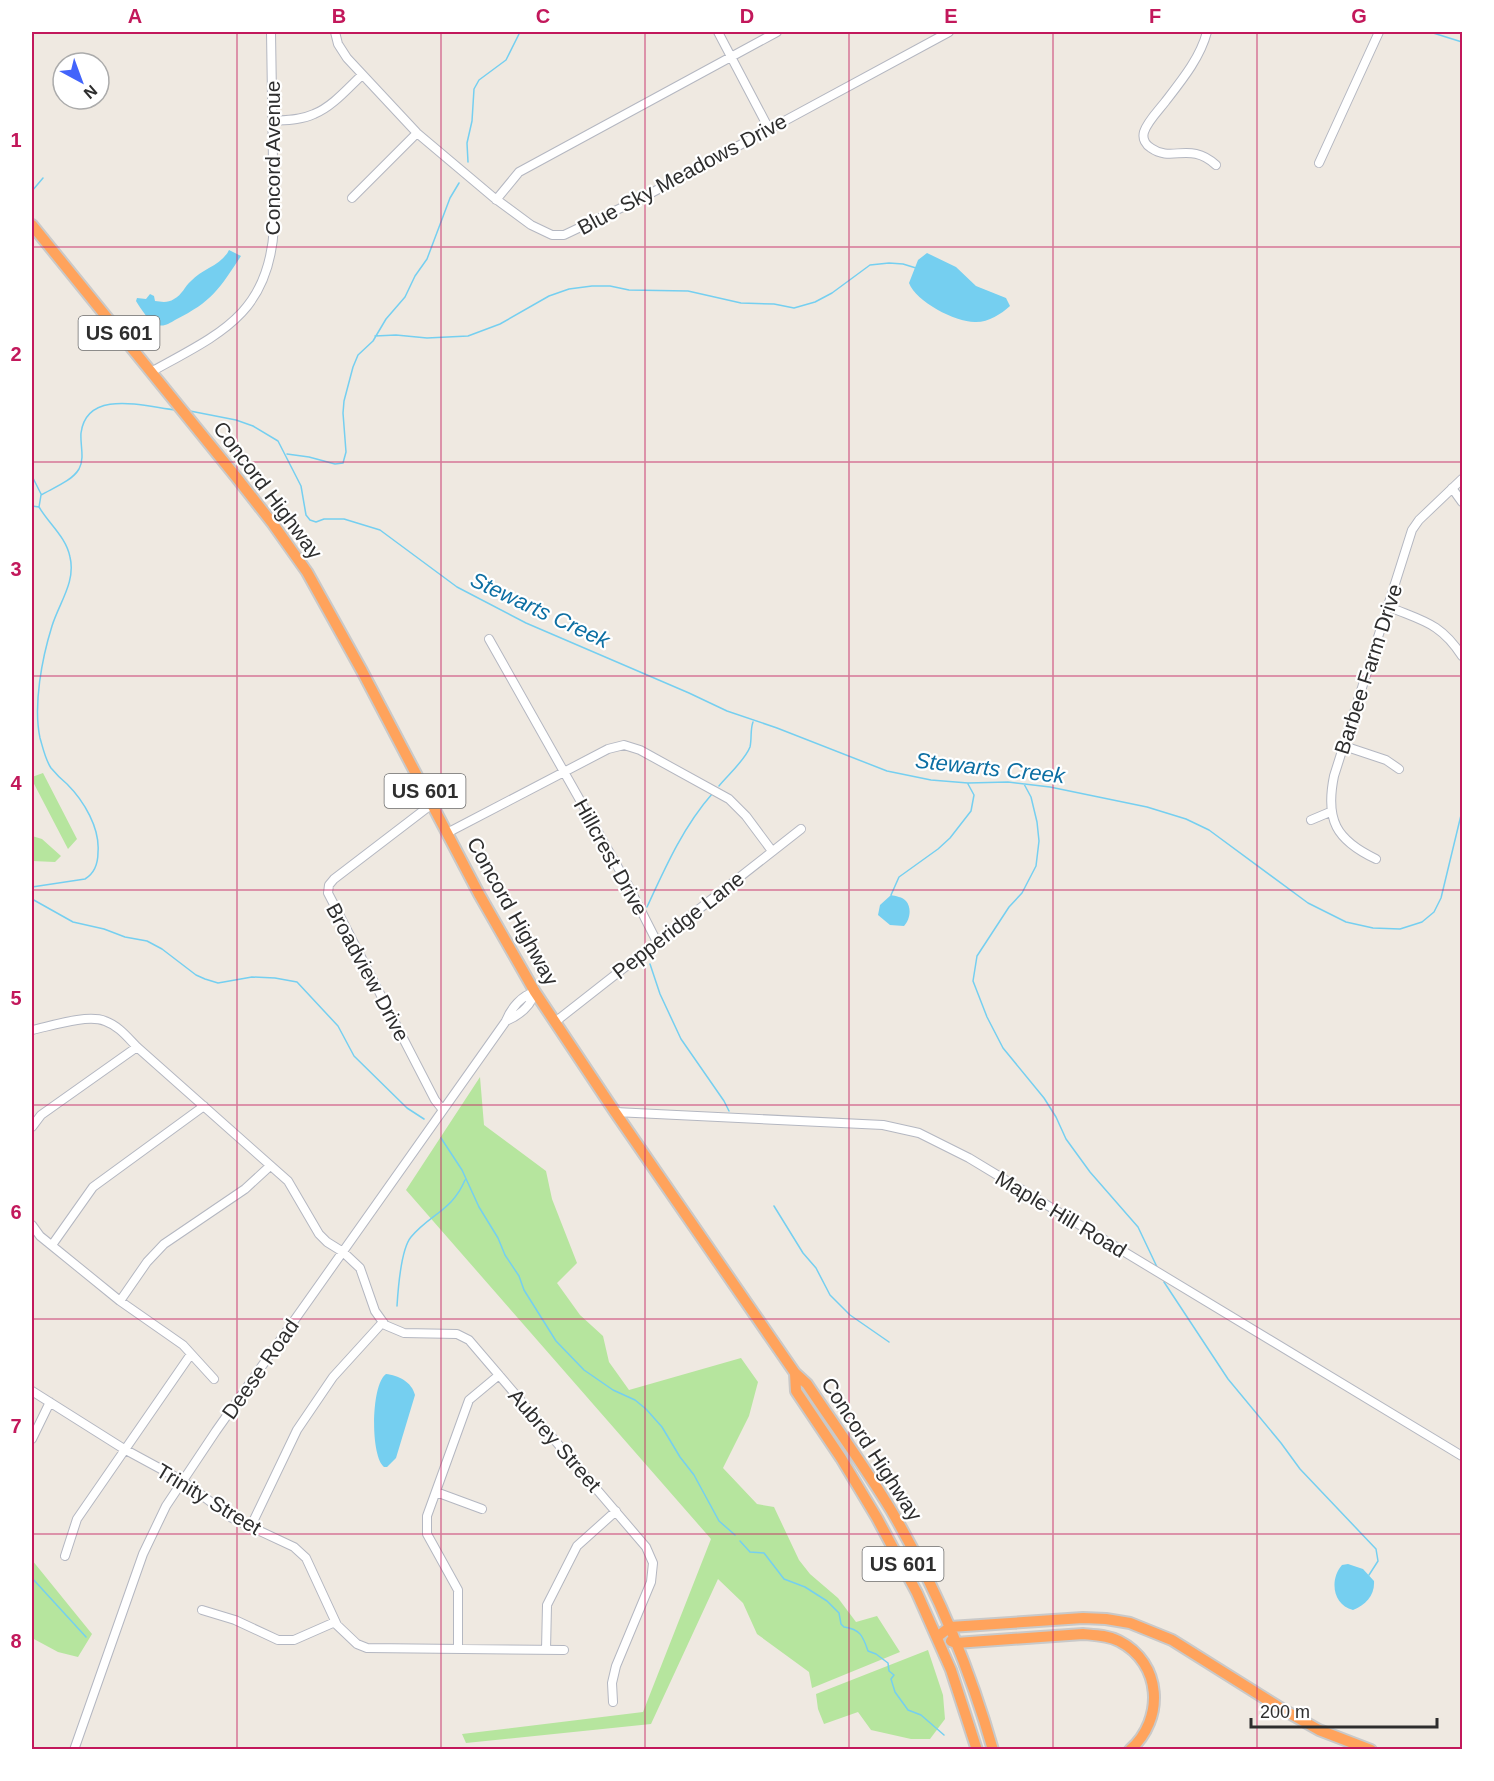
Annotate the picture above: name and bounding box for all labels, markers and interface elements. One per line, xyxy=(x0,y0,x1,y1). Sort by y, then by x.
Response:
text: A xyxy=(128,5,142,27)
text: B xyxy=(332,5,346,27)
text: C xyxy=(536,5,550,27)
text: D xyxy=(740,5,754,27)
text: E xyxy=(944,5,958,27)
text: F xyxy=(1149,5,1161,27)
text: G xyxy=(1351,5,1367,27)
north arrow xyxy=(51,51,111,111)
street label: Concord Avenue xyxy=(261,81,284,235)
text: N xyxy=(81,82,100,102)
street label: Blue Sky Meadows Drive xyxy=(574,109,790,239)
text: 1 xyxy=(10,129,22,151)
road number: US 601 xyxy=(78,316,160,350)
text: 2 xyxy=(10,343,22,365)
street label: Concord Highway xyxy=(209,417,327,564)
text: 3 xyxy=(10,558,22,580)
water label: Stewarts Creek xyxy=(467,567,614,654)
street label: Barbee Farm Drive xyxy=(1330,581,1406,757)
water label: Stewarts Creek xyxy=(914,748,1067,788)
text: 4 xyxy=(10,772,22,794)
road number: US 601 xyxy=(384,774,466,808)
street label: Hillcrest Drive xyxy=(570,795,652,919)
street label: Concord Highway xyxy=(463,833,563,989)
street label: Pepperidge Lane xyxy=(608,867,748,983)
street label: Broadview Drive xyxy=(322,899,414,1045)
text: 5 xyxy=(10,987,22,1009)
street label: Maple Hill Road xyxy=(992,1166,1130,1262)
text: 6 xyxy=(10,1201,22,1223)
street label: Deese Road xyxy=(217,1315,303,1423)
street label: Concord Highway xyxy=(817,1373,927,1525)
street label: Aubrey Street xyxy=(504,1384,606,1496)
text: 7 xyxy=(10,1415,22,1437)
street label: Trinity Street xyxy=(152,1459,266,1539)
road number: US 601 xyxy=(862,1547,944,1581)
text: 8 xyxy=(10,1630,22,1652)
scale bar xyxy=(1251,1691,1437,1729)
text: 200 m xyxy=(1260,1702,1310,1722)

